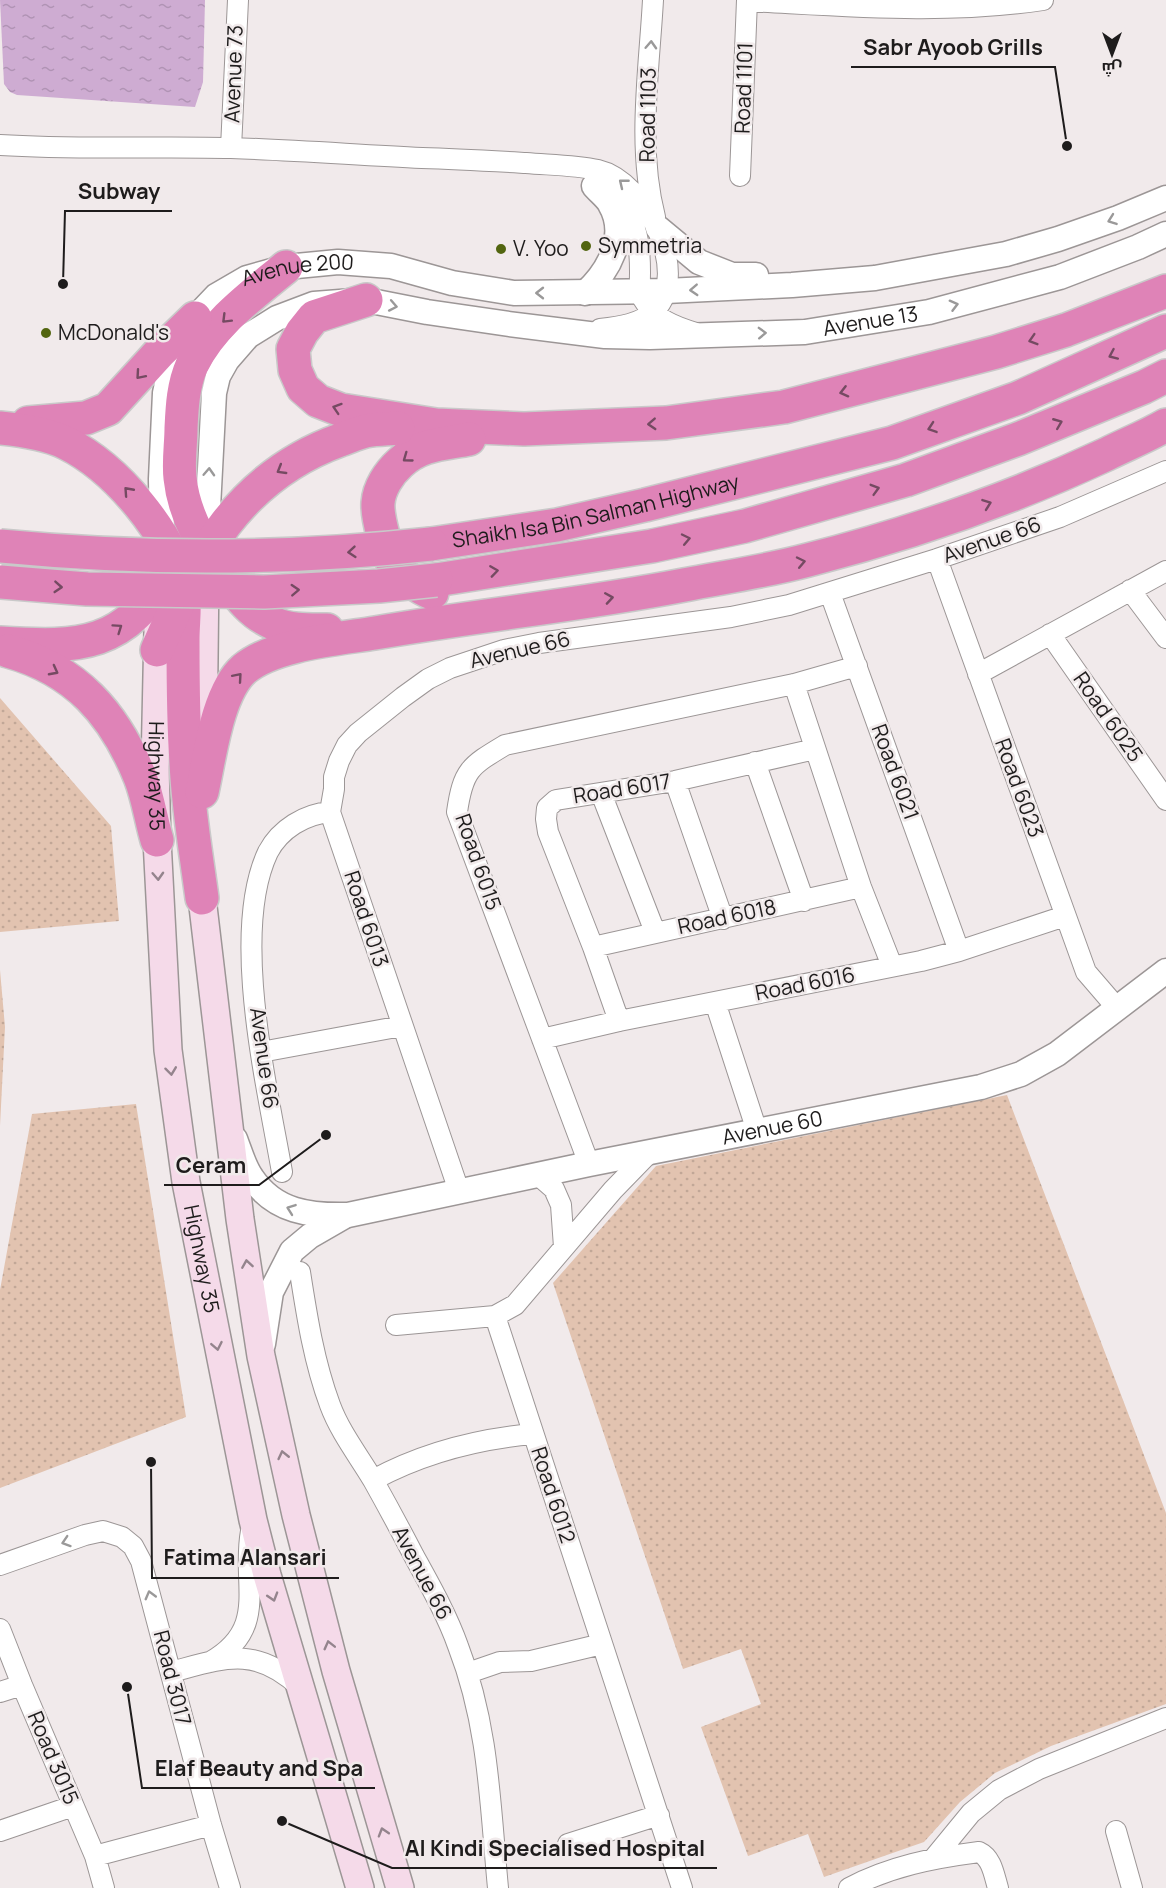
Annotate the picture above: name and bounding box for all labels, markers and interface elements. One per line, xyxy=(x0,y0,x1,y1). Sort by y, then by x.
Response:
street label: Avenue 73 xyxy=(217,24,249,124)
north arrow xyxy=(1082,24,1142,84)
callout: Sabr Ayoob Grills xyxy=(851,27,1055,67)
text: Sabr Ayoob Grills xyxy=(863,32,1043,62)
one-way arrow xyxy=(644,41,657,50)
street label: Road 1101 xyxy=(727,42,759,134)
text: ش xyxy=(1102,58,1122,80)
street label: Road 1103 xyxy=(632,67,662,163)
callout: Subway xyxy=(65,171,172,211)
text: Subway xyxy=(78,176,161,206)
one-way arrow xyxy=(619,179,630,190)
one-way arrow xyxy=(1107,213,1118,226)
place label: Symmetria xyxy=(598,231,702,259)
place label: V. Yoo xyxy=(513,234,569,262)
marker: Symmetria xyxy=(579,239,593,253)
marker: V. Yoo xyxy=(494,242,508,256)
street label: Avenue 200 xyxy=(238,247,355,292)
one-way arrow xyxy=(689,284,698,297)
one-way arrow xyxy=(535,287,544,299)
one-way arrow xyxy=(388,299,398,312)
street label: Avenue 13 xyxy=(821,299,920,342)
one-way arrow xyxy=(949,300,959,313)
one-way arrow xyxy=(223,312,234,323)
place label: McDonald's xyxy=(58,318,169,346)
marker: McDonald's xyxy=(39,326,53,340)
one-way arrow xyxy=(757,327,766,339)
one-way arrow xyxy=(1028,333,1039,346)
one-way arrow xyxy=(1109,348,1120,360)
one-way arrow xyxy=(136,368,147,379)
one-way arrow xyxy=(840,384,850,397)
one-way arrow xyxy=(332,402,343,415)
one-way arrow xyxy=(648,417,657,430)
one-way arrow xyxy=(1052,418,1063,430)
one-way arrow xyxy=(928,421,938,434)
one-way arrow xyxy=(403,451,414,462)
one-way arrow xyxy=(277,462,287,474)
one-way arrow xyxy=(202,467,215,476)
street label: Shaikh Isa Bin Salman Highway xyxy=(450,467,742,554)
one-way arrow xyxy=(869,484,880,496)
one-way arrow xyxy=(124,488,135,498)
one-way arrow xyxy=(981,498,992,511)
street label: Avenue 66 xyxy=(939,509,1045,569)
one-way arrow xyxy=(681,533,691,546)
one-way arrow xyxy=(347,545,356,558)
one-way arrow xyxy=(796,556,806,569)
one-way arrow xyxy=(489,566,499,578)
one-way arrow xyxy=(54,581,63,594)
one-way arrow xyxy=(291,584,300,597)
one-way arrow xyxy=(605,592,614,604)
one-way arrow xyxy=(111,624,122,635)
street label: Avenue 66 xyxy=(467,624,573,674)
one-way arrow xyxy=(48,664,58,675)
street label: Road 6025 xyxy=(1068,666,1150,767)
one-way arrow xyxy=(231,673,242,684)
street label: Road 6021 xyxy=(866,720,926,823)
street label: Highway 35 xyxy=(142,721,172,831)
street label: Road 6023 xyxy=(989,734,1051,841)
street label: Road 6017 xyxy=(571,766,673,810)
street label: Road 6015 xyxy=(449,810,508,914)
street label: Road 6013 xyxy=(338,867,396,970)
one-way arrow xyxy=(152,872,165,881)
street label: Road 6018 xyxy=(675,892,779,940)
street label: Road 6016 xyxy=(753,960,857,1006)
street label: Avenue 66 xyxy=(244,1005,286,1110)
one-way arrow xyxy=(165,1066,177,1075)
street label: Avenue 60 xyxy=(720,1103,825,1151)
callout: Ceram xyxy=(164,1145,259,1185)
text: Ceram xyxy=(176,1150,246,1180)
street label: Highway 35 xyxy=(178,1202,227,1315)
one-way arrow xyxy=(286,1203,297,1216)
one-way arrow xyxy=(241,1259,253,1268)
one-way arrow xyxy=(210,1340,223,1350)
street label: Road 6012 xyxy=(525,1443,583,1547)
one-way arrow xyxy=(277,1451,290,1461)
street label: Avenue 66 xyxy=(387,1521,459,1624)
one-way arrow xyxy=(61,1534,72,1547)
callout: Fatima Alansari xyxy=(152,1538,339,1578)
text: Fatima Alansari xyxy=(163,1542,327,1572)
one-way arrow xyxy=(145,1590,158,1600)
one-way arrow xyxy=(266,1591,278,1602)
street label: Road 3017 xyxy=(148,1627,198,1728)
one-way arrow xyxy=(324,1640,337,1650)
street label: Road 3015 xyxy=(22,1707,86,1809)
callout: Elaf Beauty and Spa xyxy=(142,1748,375,1788)
text: Elaf Beauty and Spa xyxy=(155,1753,363,1783)
one-way arrow xyxy=(378,1827,390,1838)
callout: Al Kindi Specialised Hospital xyxy=(392,1828,717,1868)
text: Al Kindi Specialised Hospital xyxy=(405,1833,705,1863)

